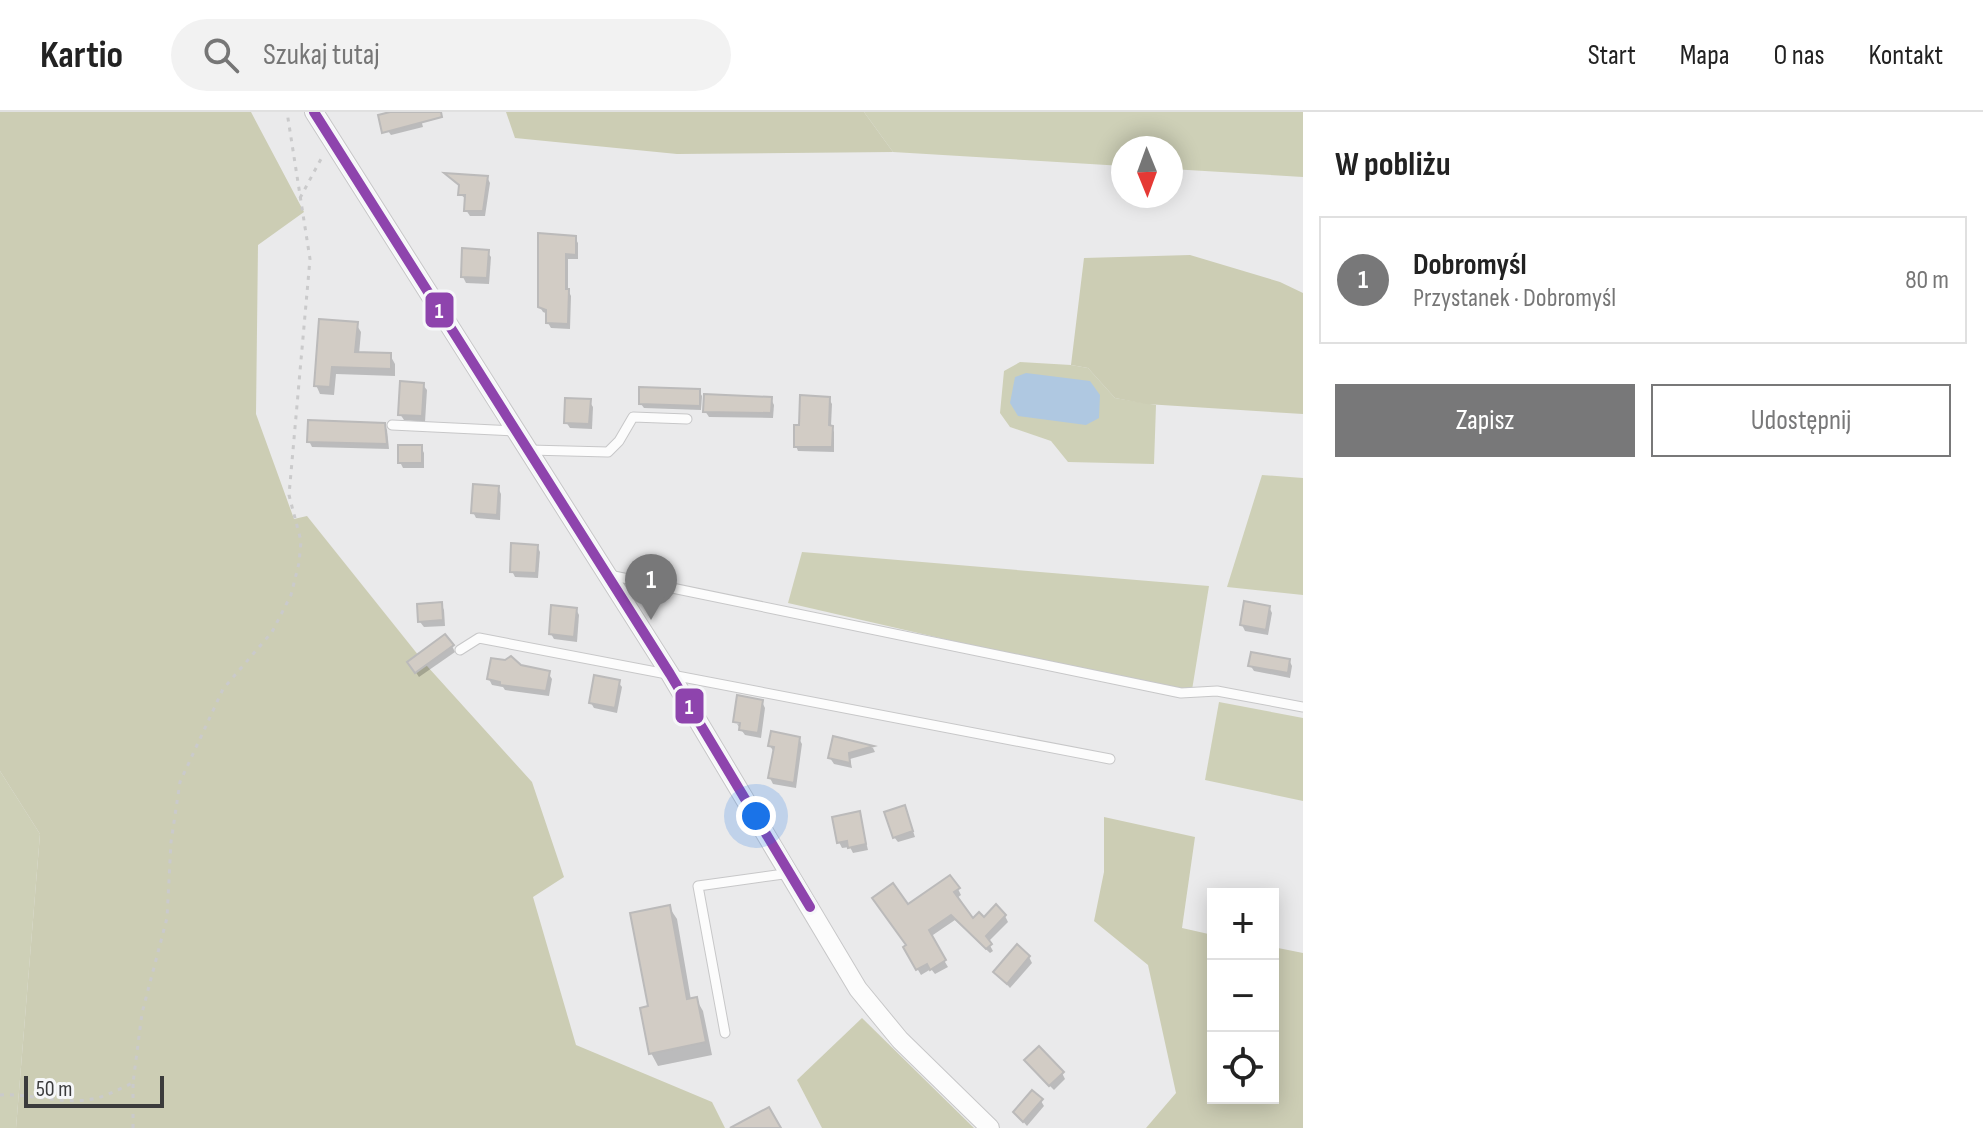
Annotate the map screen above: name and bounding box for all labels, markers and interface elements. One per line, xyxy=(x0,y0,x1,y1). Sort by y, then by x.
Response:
search box xyxy=(171,19,731,91)
text: Kartio xyxy=(40,33,123,78)
icon: search xyxy=(199,33,243,77)
text: Szukaj tutaj xyxy=(263,37,380,73)
text: Start xyxy=(1588,39,1636,72)
text: Mapa xyxy=(1680,39,1729,72)
text: O nas xyxy=(1773,39,1825,72)
text: Kontakt xyxy=(1869,39,1943,72)
north arrow xyxy=(1111,136,1183,208)
text: W pobliżu xyxy=(1335,144,1451,185)
text: Dobromyśl xyxy=(1413,247,1527,283)
text: 1 xyxy=(1358,265,1368,296)
text: 80 m xyxy=(1905,265,1949,296)
text: Przystanek · Dobromyśl xyxy=(1413,283,1616,314)
line badge: 1 xyxy=(424,291,455,329)
text: 1 xyxy=(435,298,444,325)
button: Zapisz xyxy=(1335,384,1635,457)
button: Udostępnij xyxy=(1651,384,1951,457)
pin: 1 xyxy=(625,554,677,620)
line badge: 1 xyxy=(674,687,705,725)
text: 1 xyxy=(685,694,694,721)
your location xyxy=(736,796,776,836)
map controls xyxy=(1207,888,1279,1104)
button: + xyxy=(1207,888,1279,960)
button: − xyxy=(1207,960,1279,1032)
button: locate xyxy=(1207,1032,1279,1104)
scale bar xyxy=(24,1072,164,1108)
text: 50 m xyxy=(36,1076,72,1103)

